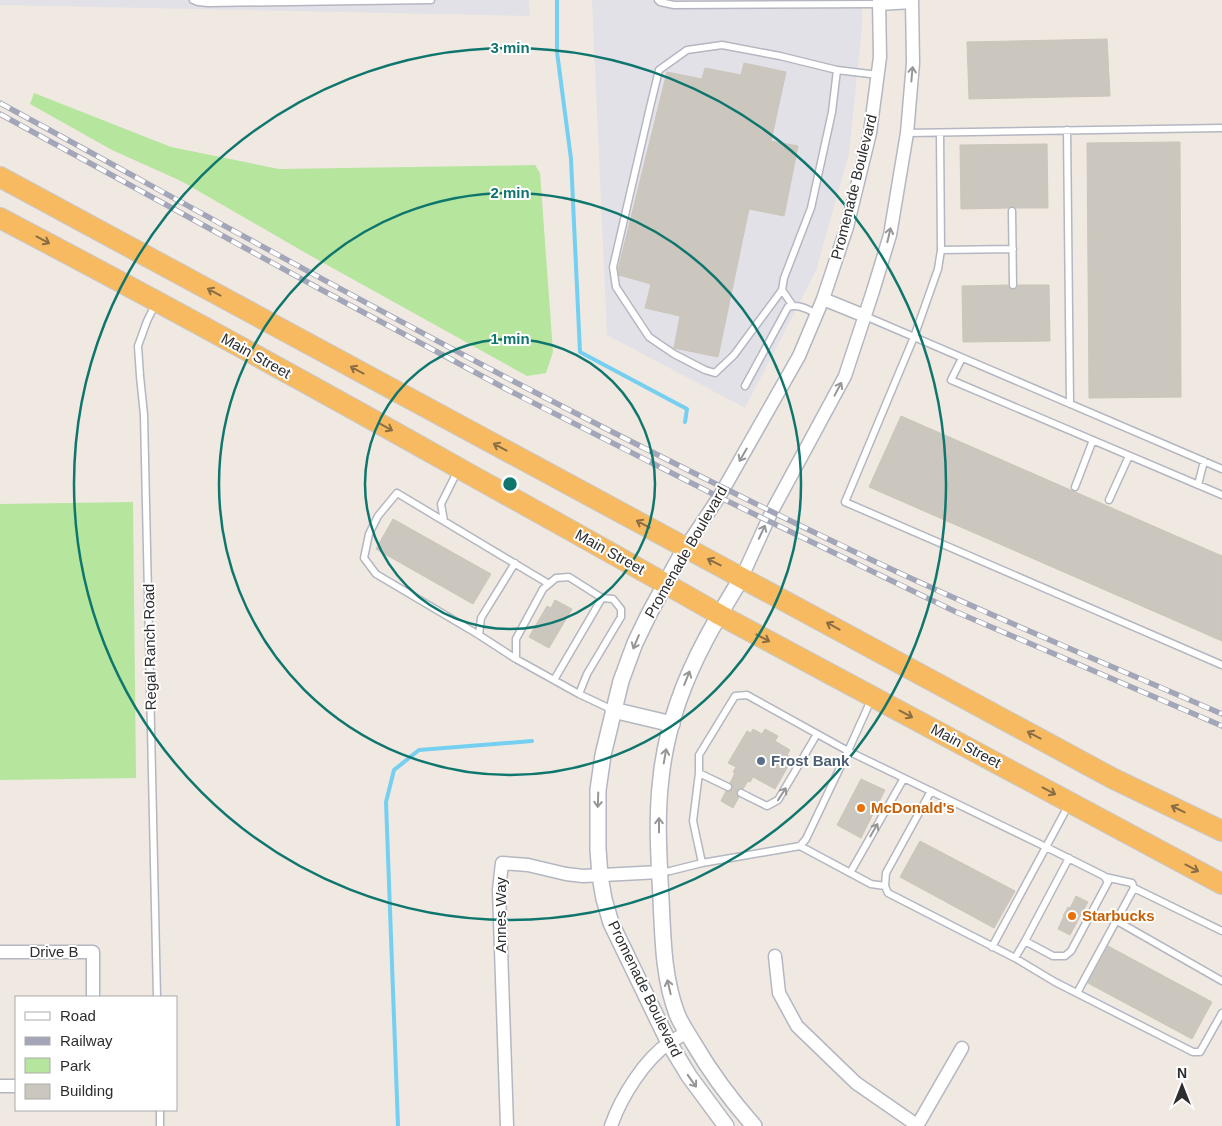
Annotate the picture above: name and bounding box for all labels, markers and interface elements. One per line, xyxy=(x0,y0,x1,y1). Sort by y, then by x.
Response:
text: 3 min xyxy=(490,39,530,56)
one-way arrow xyxy=(907,66,917,82)
street label: Promenade Boulevard xyxy=(827,112,880,261)
text: 2 min xyxy=(490,184,530,201)
one-way arrow xyxy=(885,227,894,243)
one-way arrow xyxy=(35,236,50,245)
one-way arrow xyxy=(206,287,221,297)
street label: Main Street xyxy=(219,330,295,382)
text: 1 min xyxy=(490,330,530,347)
one-way arrow xyxy=(350,364,364,374)
one-way arrow xyxy=(833,381,843,396)
one-way arrow xyxy=(378,422,393,432)
one-way arrow xyxy=(492,442,507,452)
one-way arrow xyxy=(737,448,747,462)
centre of rings xyxy=(501,475,519,493)
street label: Promenade Boulevard xyxy=(641,483,730,621)
one-way arrow xyxy=(635,519,650,529)
one-way arrow xyxy=(758,525,768,540)
street label: Main Street xyxy=(573,526,649,578)
one-way arrow xyxy=(706,557,721,567)
street label: Regal Ranch Road xyxy=(140,583,159,711)
one-way arrow xyxy=(826,621,841,630)
one-way arrow xyxy=(755,633,769,643)
one-way arrow xyxy=(630,634,640,649)
one-way arrow xyxy=(683,671,693,686)
one-way arrow xyxy=(898,710,913,719)
street label: Main Street xyxy=(928,720,1005,771)
one-way arrow xyxy=(1026,730,1041,740)
one-way arrow xyxy=(660,748,670,764)
place label: Frost Bank xyxy=(771,752,850,769)
marker: Frost Bank xyxy=(755,755,767,767)
one-way arrow xyxy=(776,787,787,801)
one-way arrow xyxy=(1041,787,1056,796)
one-way arrow xyxy=(593,791,603,807)
place label: McDonald's xyxy=(871,799,955,816)
marker: McDonald's xyxy=(855,802,867,814)
one-way arrow xyxy=(1171,804,1186,814)
one-way arrow xyxy=(654,818,664,834)
one-way arrow xyxy=(869,823,879,838)
one-way arrow xyxy=(1185,863,1200,873)
street label: Annes Way xyxy=(492,876,509,953)
place label: Starbucks xyxy=(1082,907,1155,924)
marker: Starbucks xyxy=(1066,910,1078,922)
street label: Promenade Boulevard xyxy=(605,918,686,1060)
street label: Drive B xyxy=(29,943,79,960)
one-way arrow xyxy=(664,980,673,996)
legend xyxy=(15,996,178,1111)
text: Road xyxy=(60,1007,96,1024)
text: Railway xyxy=(60,1032,113,1049)
text: Park xyxy=(60,1057,91,1074)
north arrow xyxy=(1157,1061,1207,1111)
text: N xyxy=(1177,1065,1187,1081)
one-way arrow xyxy=(687,1073,697,1087)
text: Building xyxy=(60,1082,113,1099)

